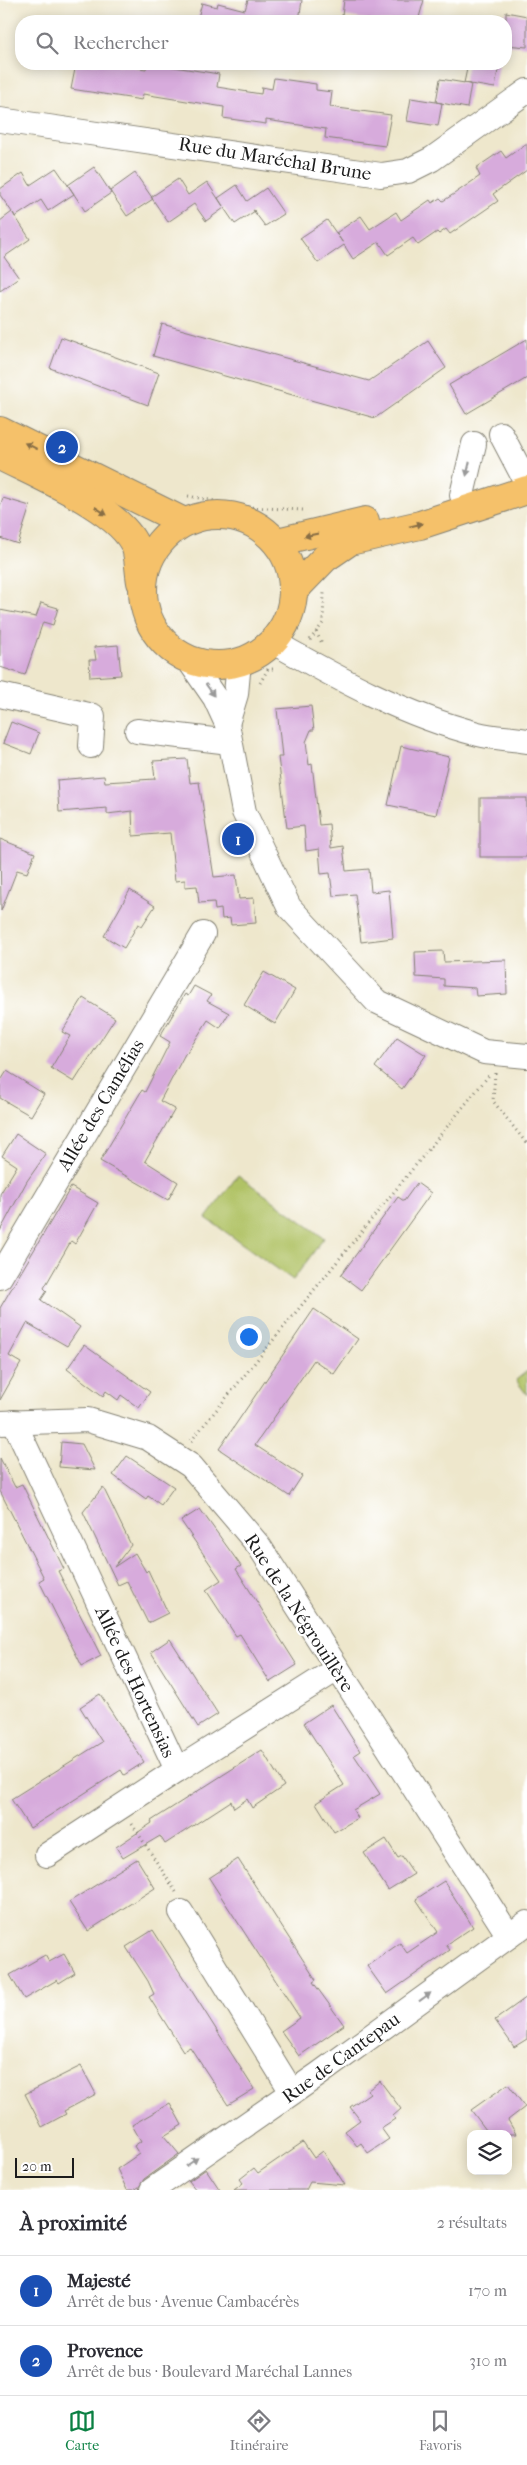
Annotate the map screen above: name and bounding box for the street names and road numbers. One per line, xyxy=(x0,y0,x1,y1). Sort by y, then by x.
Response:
street label: Rue du Maréchal Brune xyxy=(177,133,373,185)
street label: Allée des Camélias xyxy=(53,1035,149,1176)
street label: Rue de la Négrouillère xyxy=(240,1530,358,1696)
street label: Allée des Hortensias xyxy=(90,1602,180,1761)
street label: Rue de Cantepau xyxy=(278,2008,404,2108)

